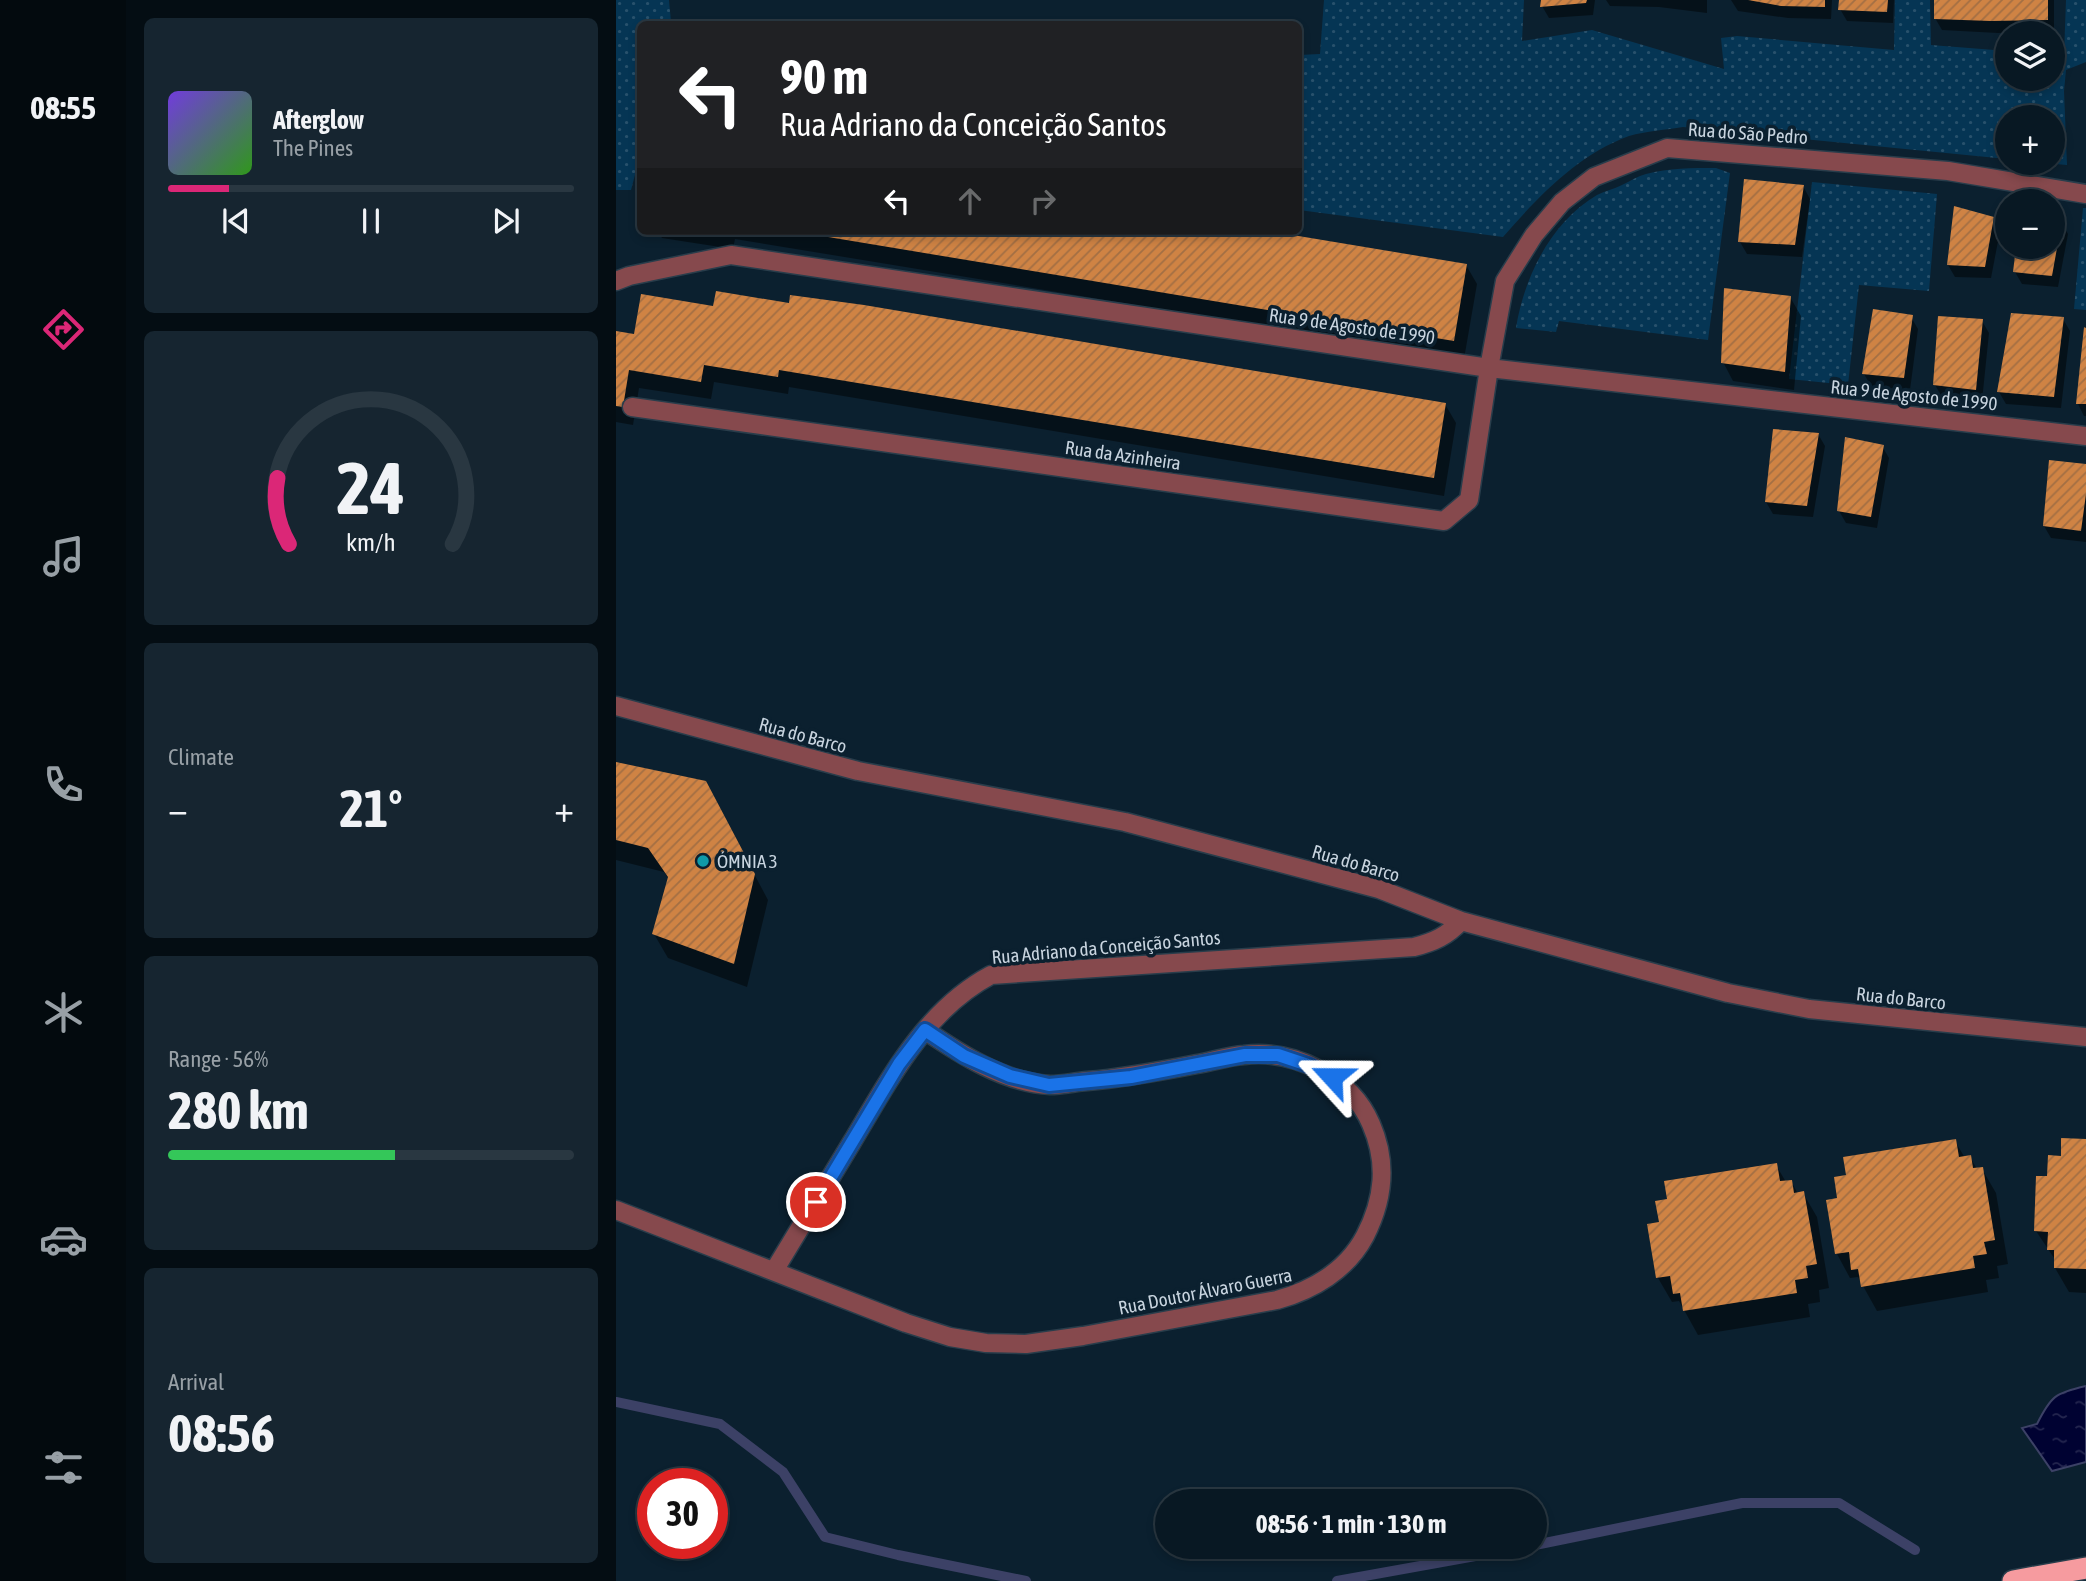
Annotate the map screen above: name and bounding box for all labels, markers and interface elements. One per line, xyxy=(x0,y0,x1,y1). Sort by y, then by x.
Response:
map controls xyxy=(1995,21,2065,259)
button: layers xyxy=(1995,21,2065,91)
text: 90 m xyxy=(780,48,868,104)
icon: left xyxy=(665,49,756,140)
text: 08:55 xyxy=(30,89,96,126)
text: Afterglow xyxy=(273,105,364,135)
button: + xyxy=(1995,105,2065,175)
text: Rua Adriano da Conceição Santos xyxy=(780,106,1167,143)
street label: Rua do São Pedro xyxy=(1687,118,1809,148)
text: The Pines xyxy=(273,135,353,161)
icon: left xyxy=(878,182,916,220)
icon: ahead xyxy=(951,182,989,220)
icon: right xyxy=(1024,182,1062,220)
button: − xyxy=(1995,189,2065,259)
icon: previous xyxy=(217,202,255,240)
icon: pause xyxy=(352,202,390,240)
icon: next xyxy=(487,202,525,240)
street label: Rua 9 de Agosto de 1990 xyxy=(1268,303,1436,349)
icon: directions xyxy=(39,305,88,354)
street label: Rua 9 de Agosto de 1990 xyxy=(1830,375,1998,415)
street label: Rua da Azinheira xyxy=(1064,436,1182,474)
text: 24 xyxy=(337,446,405,529)
text: km/h xyxy=(346,528,396,556)
icon: music xyxy=(39,532,88,581)
street label: Rua do Barco xyxy=(757,713,849,757)
text: Climate xyxy=(168,744,234,770)
icon: phone xyxy=(39,760,88,809)
text: 21° xyxy=(339,778,403,838)
text: − xyxy=(168,787,188,830)
text: + xyxy=(554,787,574,830)
street label: Rua do Barco xyxy=(1310,840,1402,886)
place label: ÓMNIA 3 xyxy=(717,850,778,872)
marker: ÓMNIA 3 xyxy=(695,853,711,869)
street label: Rua Adriano da Conceição Santos xyxy=(991,926,1222,968)
street label: Rua do Barco xyxy=(1855,982,1947,1014)
icon: climate xyxy=(39,988,88,1037)
position arrow xyxy=(1295,1040,1369,1114)
text: Range · 56% xyxy=(168,1046,268,1072)
text: 280 km xyxy=(168,1080,309,1140)
pin xyxy=(786,1172,846,1232)
icon: arrive xyxy=(797,1183,835,1221)
icon: car xyxy=(39,1215,88,1264)
street label: Rua Doutor Álvaro Guerra xyxy=(1116,1263,1294,1319)
text: Arrival xyxy=(168,1369,224,1395)
text: 08:56 xyxy=(168,1403,275,1463)
icon: filters xyxy=(39,1443,88,1492)
speed limit sign: 30 xyxy=(637,1468,728,1559)
text: 08:56 · 1 min · 130 m xyxy=(1256,1509,1446,1539)

